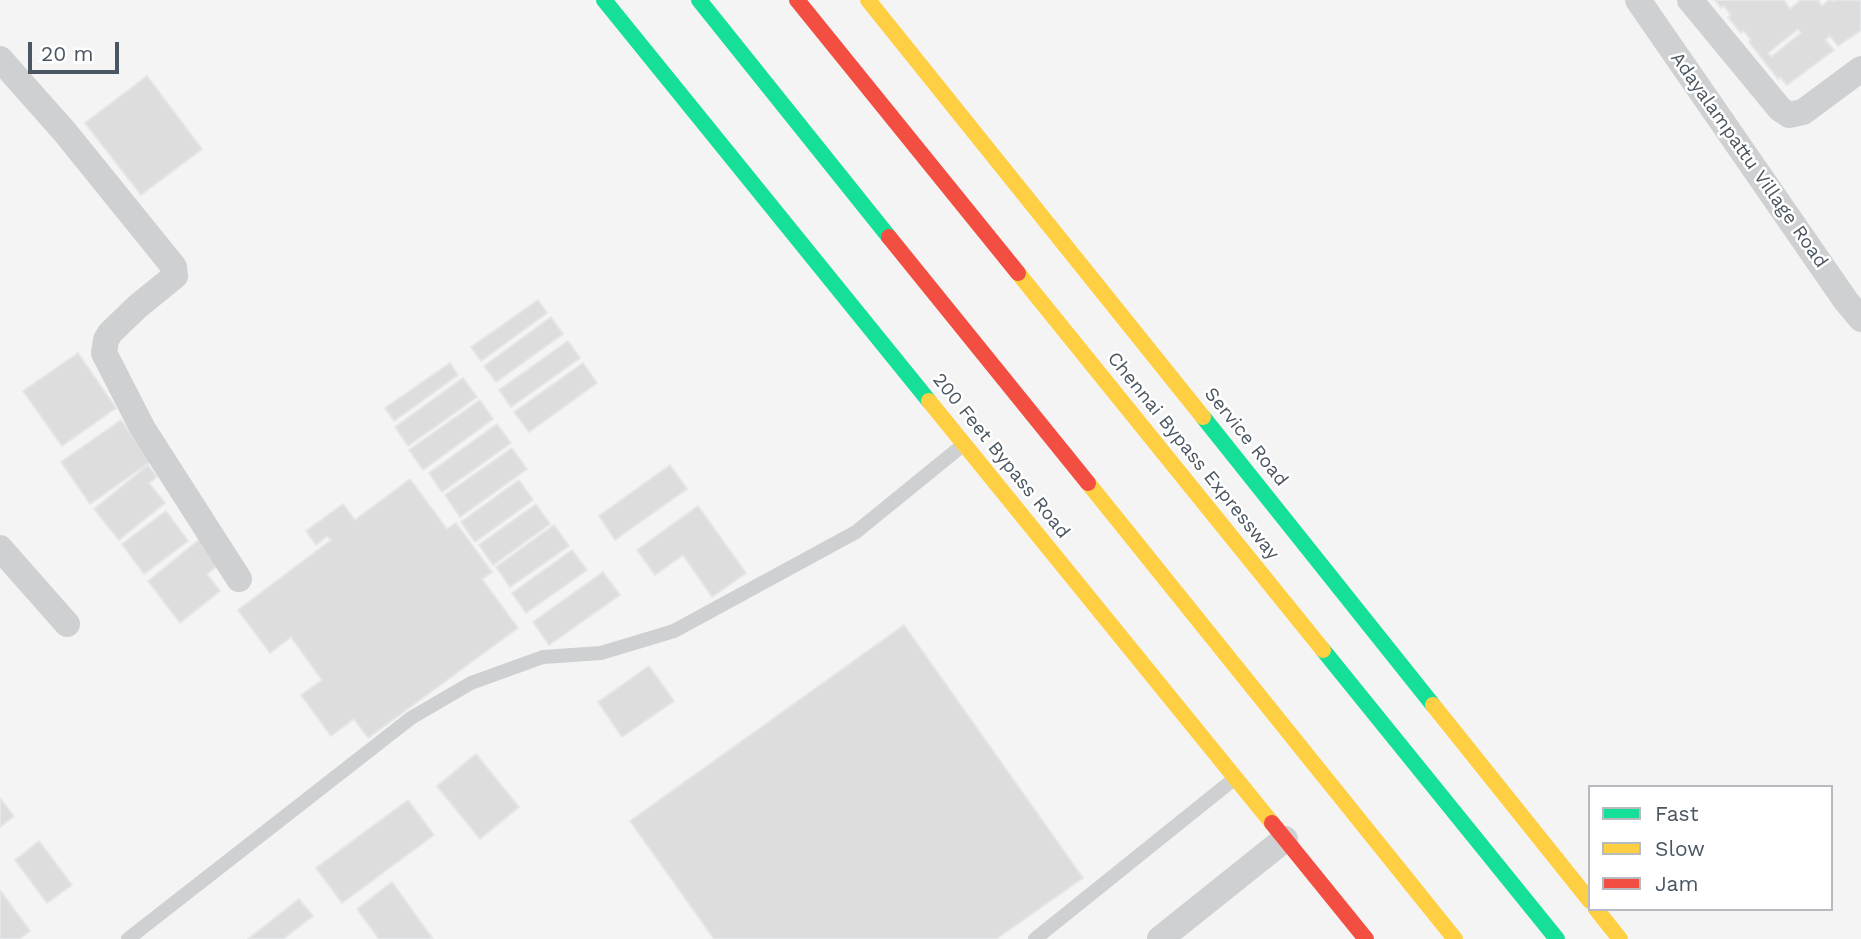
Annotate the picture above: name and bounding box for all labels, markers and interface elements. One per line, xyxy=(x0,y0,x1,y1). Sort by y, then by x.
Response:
scale bar xyxy=(32,28,122,72)
text: 20 m xyxy=(41,41,93,66)
street label: Adayalampattu Village Road xyxy=(1666,48,1832,272)
street label: Chennai Bypass Expressway xyxy=(1102,348,1284,564)
street label: 200 Feet Bypass Road xyxy=(927,369,1075,543)
street label: Service Road xyxy=(1199,383,1293,491)
legend xyxy=(1588,785,1833,911)
text: Fast xyxy=(1655,801,1699,826)
text: Slow xyxy=(1655,836,1705,861)
text: Jam xyxy=(1655,871,1698,896)

